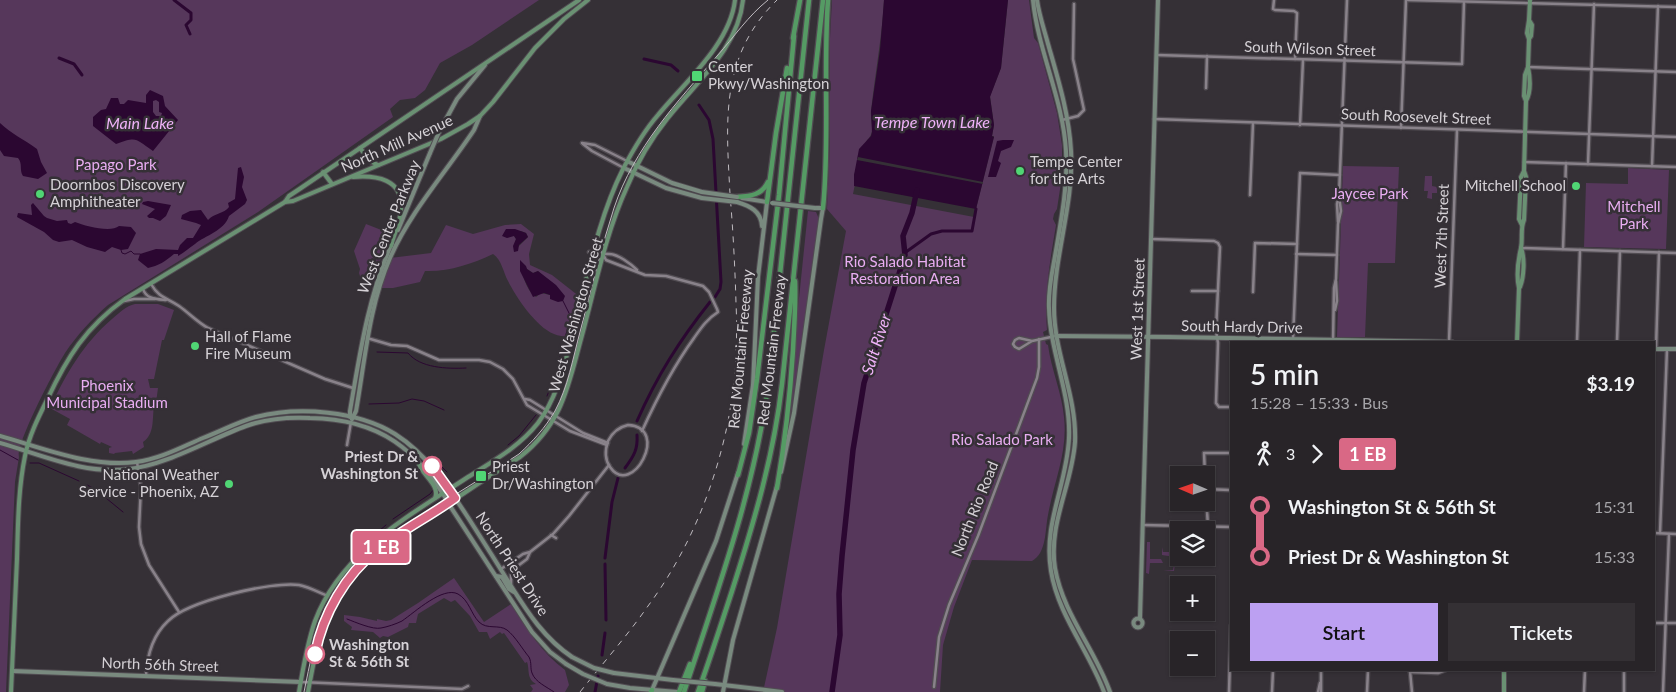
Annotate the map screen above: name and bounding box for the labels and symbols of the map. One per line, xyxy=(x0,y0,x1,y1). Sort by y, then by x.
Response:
street label: South Wilson Street xyxy=(1244,37,1377,59)
place label: Center Pkwy/Washington xyxy=(708,57,829,92)
marker: Center Pkwy/Washington xyxy=(690,69,704,83)
street label: South Roosevelt Street xyxy=(1341,104,1492,128)
street label: North Mill Avenue xyxy=(338,110,455,176)
water label: Tempe Town Lake xyxy=(874,112,990,131)
water label: Main Lake xyxy=(106,113,174,132)
place label: Tempe Center for the Arts xyxy=(1030,152,1123,187)
park label: Papago Park xyxy=(75,155,157,173)
street label: West Center Parkway xyxy=(353,157,423,296)
marker: Tempe Center for the Arts xyxy=(1014,165,1026,177)
place label: Doornbos Discovery Amphitheater xyxy=(50,175,185,210)
place label: Mitchell School xyxy=(1465,176,1566,194)
marker: Mitchell School xyxy=(1570,180,1582,192)
street label: West 7th Street xyxy=(1430,183,1452,288)
park label: Jaycee Park xyxy=(1332,184,1409,202)
marker: Doornbos Discovery Amphitheater xyxy=(34,188,46,200)
park label: Mitchell Park xyxy=(1607,197,1661,232)
street label: West Washington Street xyxy=(544,235,606,394)
park label: Rio Salado Habitat Restoration Area xyxy=(844,252,966,287)
street label: West 1st Street xyxy=(1126,257,1148,360)
street label: Red Mountain Freeeway xyxy=(724,268,756,429)
street label: Red Mountain Freeway xyxy=(753,273,789,426)
water label: Salt River xyxy=(857,311,894,377)
street label: South Hardy Drive xyxy=(1181,316,1303,336)
place label: Hall of Flame Fire Museum xyxy=(205,327,291,362)
marker: Hall of Flame Fire Museum xyxy=(189,340,201,352)
park label: Phoenix Municipal Stadium xyxy=(46,376,168,411)
park label: Rio Salado Park xyxy=(951,430,1053,448)
place label: Priest Dr & Washington St xyxy=(321,447,418,482)
marker: Priest Dr & Washington St xyxy=(422,456,442,476)
place label: Priest Dr/Washington xyxy=(492,457,594,492)
street label: North Rio Road xyxy=(947,458,1001,559)
place label: National Weather Service - Phoenix, AZ xyxy=(79,465,220,500)
north arrow xyxy=(1170,466,1215,511)
marker: Priest Dr/Washington xyxy=(474,469,488,483)
marker: National Weather Service - Phoenix, AZ xyxy=(223,478,235,490)
street label: North Priest Drive xyxy=(473,508,553,619)
line badge: 1 EB xyxy=(346,531,416,563)
place label: Washington St & 56th St xyxy=(329,635,410,670)
marker: Washington St & 56th St xyxy=(305,644,325,664)
street label: North 56th Street xyxy=(101,653,220,675)

